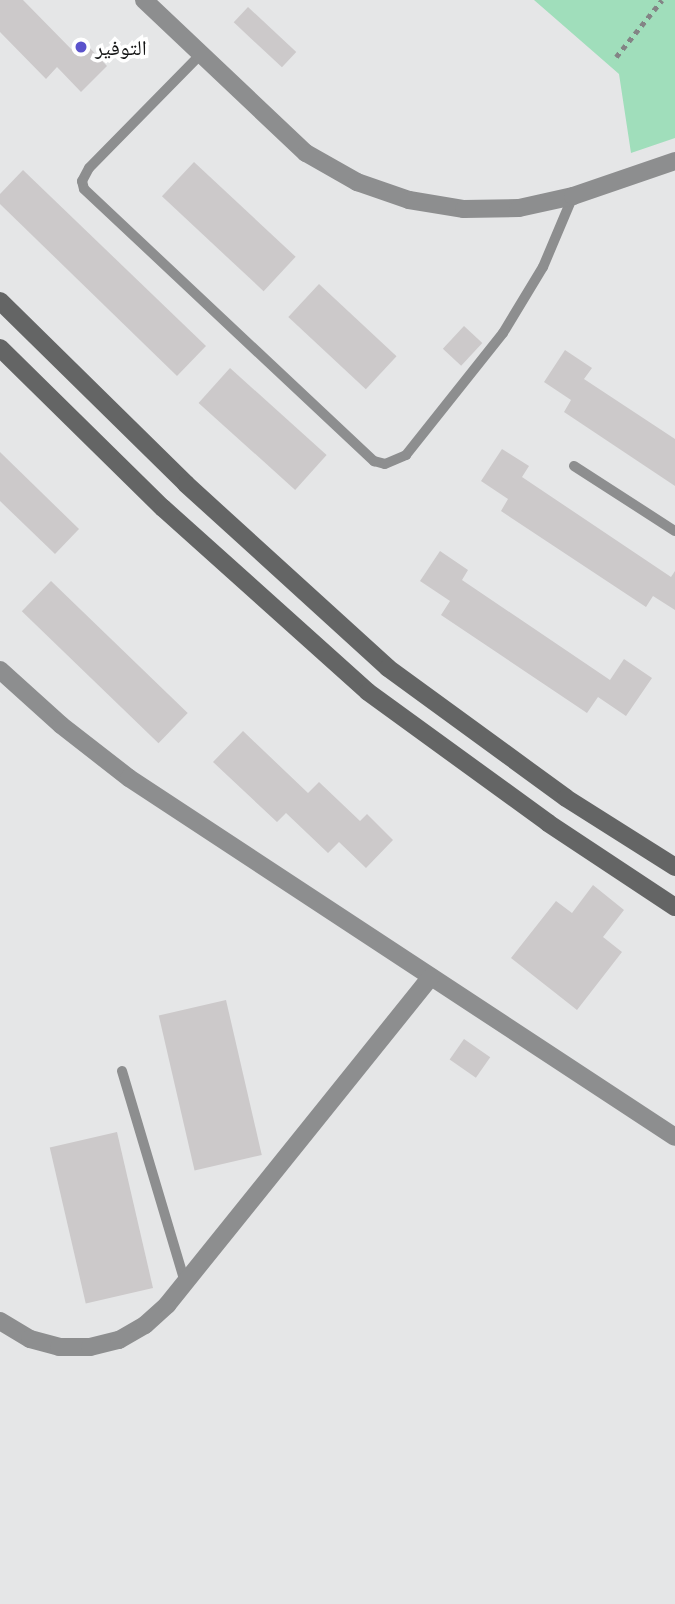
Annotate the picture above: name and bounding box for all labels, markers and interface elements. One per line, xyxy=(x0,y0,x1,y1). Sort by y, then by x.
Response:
place label: التوفير xyxy=(95,34,147,60)
marker: التوفير xyxy=(73,39,89,55)

